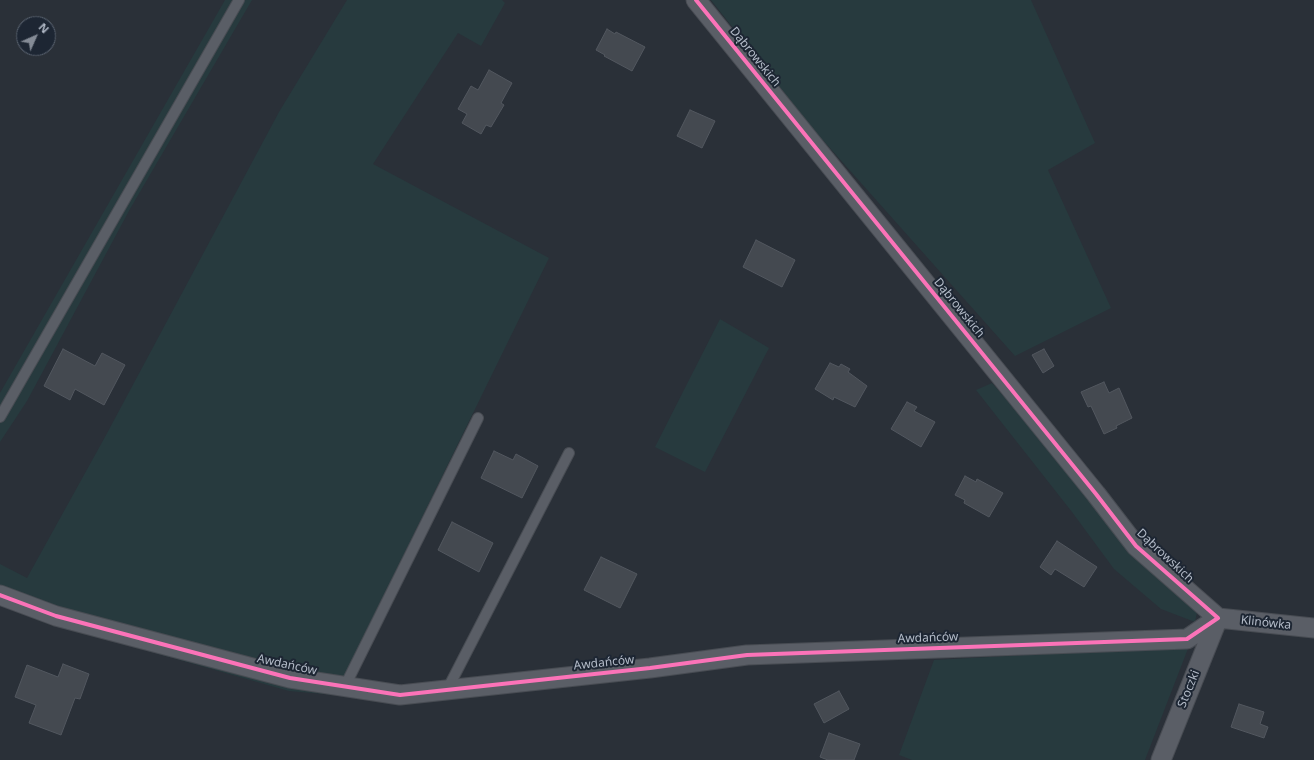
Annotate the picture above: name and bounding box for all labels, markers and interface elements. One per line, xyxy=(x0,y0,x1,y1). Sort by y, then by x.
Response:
north arrow xyxy=(16,16,56,56)
text: N xyxy=(36,19,53,36)
street label: Dąbrowskich xyxy=(727,24,783,90)
street label: Dąbrowskich xyxy=(931,275,987,341)
street label: Dąbrowskich xyxy=(1134,526,1196,586)
street label: Klinówka xyxy=(1240,613,1292,633)
street label: Awdańców xyxy=(897,630,959,646)
street label: Awdańców xyxy=(256,652,318,678)
street label: Awdańców xyxy=(573,653,635,673)
street label: Stoczki xyxy=(1175,668,1203,710)

